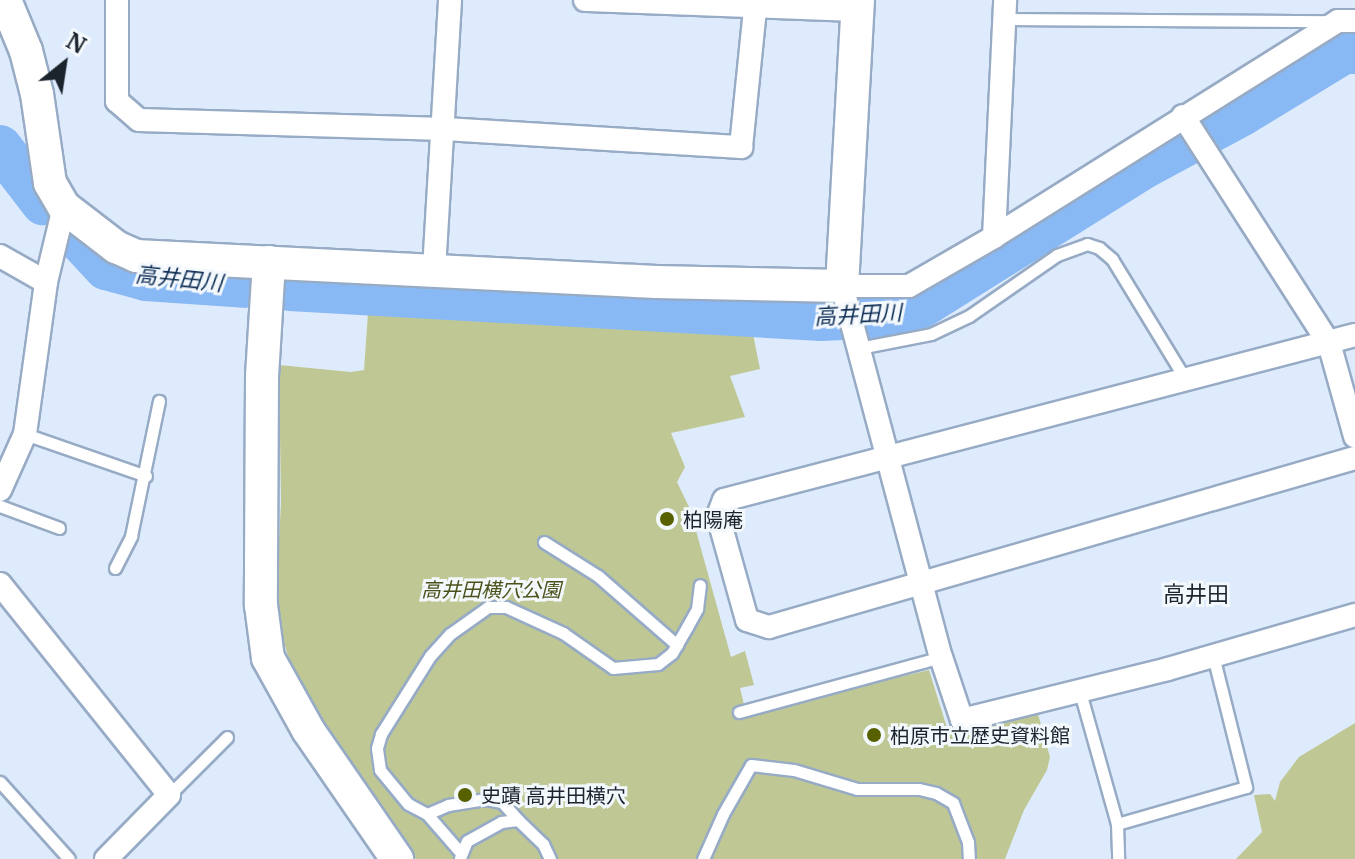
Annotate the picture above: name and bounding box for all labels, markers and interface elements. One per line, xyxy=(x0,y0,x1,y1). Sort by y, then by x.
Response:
north arrow xyxy=(24,24,104,104)
text: N xyxy=(61,27,91,60)
water label: 高井田川 xyxy=(134,261,224,297)
water label: 高井田川 xyxy=(813,300,903,330)
place label: 柏陽庵 xyxy=(683,507,743,531)
marker: 柏陽庵 xyxy=(658,510,676,528)
park label: 高井田横穴公園 xyxy=(421,577,561,601)
district label: 高井田 xyxy=(1163,582,1229,608)
place label: 柏原市立歴史資料館 xyxy=(890,723,1070,747)
marker: 柏原市立歴史資料館 xyxy=(865,726,883,744)
place label: 史蹟 高井田横穴 xyxy=(481,783,626,807)
marker: 史蹟 高井田横穴 xyxy=(456,786,474,804)

